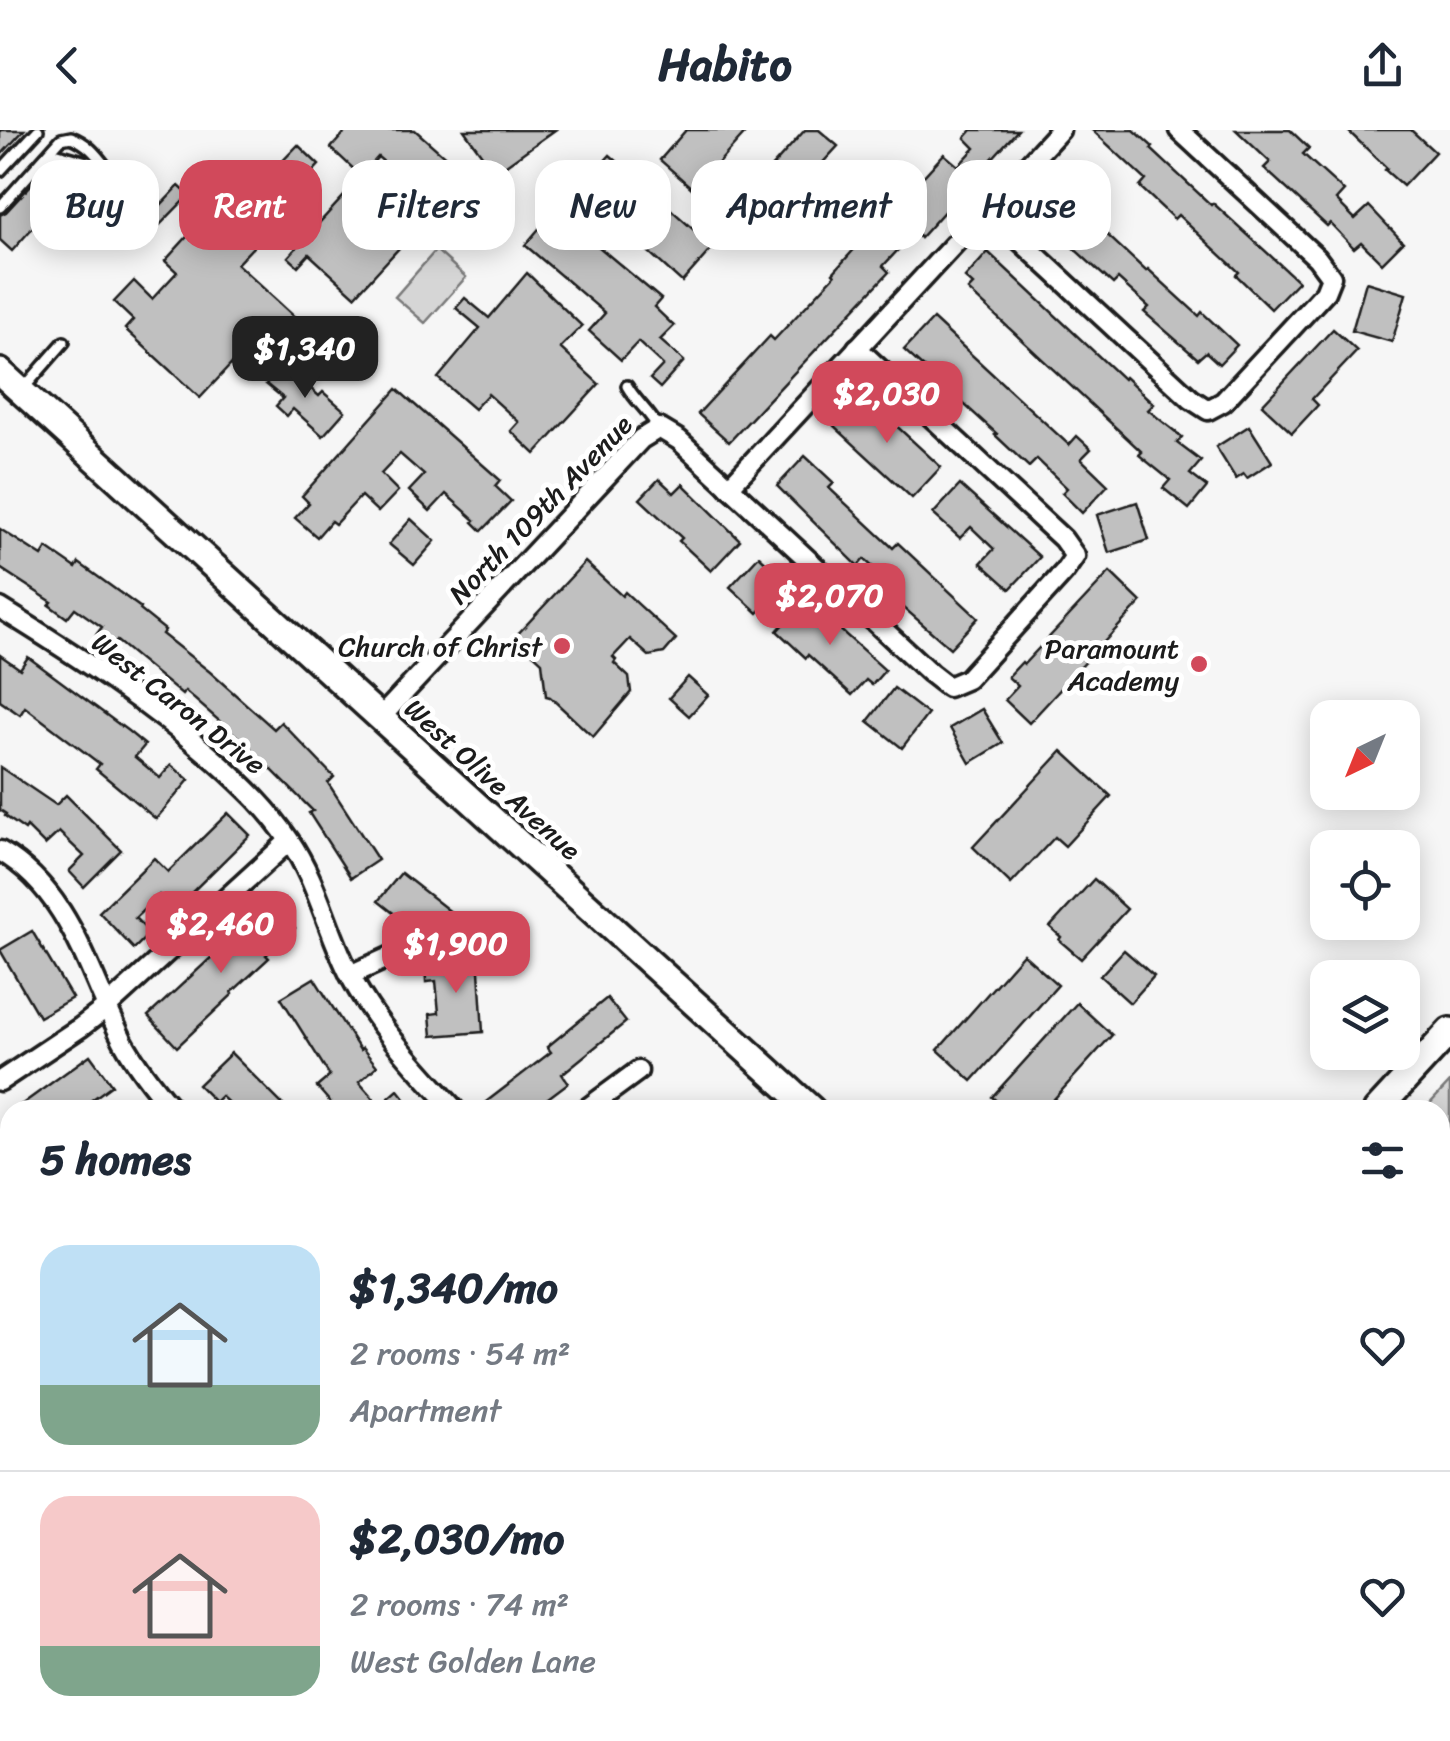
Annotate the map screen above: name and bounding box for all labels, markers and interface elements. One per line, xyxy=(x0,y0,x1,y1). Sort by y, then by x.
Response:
text: Habito xyxy=(658,25,792,105)
icon: back xyxy=(40,38,95,93)
icon: share xyxy=(1355,38,1410,93)
chip: Buy xyxy=(30,160,159,250)
chip: Rent xyxy=(179,160,322,250)
chip: Filters xyxy=(342,160,515,250)
chip: New xyxy=(535,160,671,250)
chip: Apartment xyxy=(691,160,927,250)
chip: House xyxy=(947,160,1111,250)
pin: $1,340 xyxy=(224,316,386,401)
text: $1,340 xyxy=(254,320,356,377)
pin: $2,030 xyxy=(806,361,968,446)
text: $2,030 xyxy=(834,365,940,422)
street label: North 109th Avenue xyxy=(436,402,645,616)
pin: $2,070 xyxy=(749,563,911,648)
text: $2,070 xyxy=(776,567,884,624)
street label: West Caron Drive xyxy=(80,619,277,788)
place label: Church of Christ xyxy=(338,622,544,671)
place label: Paramount Academy xyxy=(1045,624,1179,705)
marker: Church of Christ xyxy=(551,635,573,657)
marker: Paramount Academy xyxy=(1188,653,1210,675)
street label: West Olive Avenue xyxy=(393,686,593,873)
north arrow xyxy=(1310,700,1420,810)
map controls xyxy=(1310,700,1420,1070)
button: locate xyxy=(1310,830,1420,940)
pin: $2,460 xyxy=(140,891,302,976)
text: $2,460 xyxy=(167,895,275,952)
pin: $1,900 xyxy=(375,911,537,996)
text: $1,900 xyxy=(404,915,508,972)
button: layers xyxy=(1310,960,1420,1070)
text: 5 homes xyxy=(40,1123,191,1197)
icon: filters xyxy=(1355,1133,1410,1188)
text: $1,340/mo xyxy=(350,1251,558,1325)
icon: home xyxy=(120,1285,240,1405)
icon: heart xyxy=(1355,1318,1410,1373)
text: 2 rooms · 54 m² xyxy=(350,1325,570,1382)
text: Apartment xyxy=(350,1382,501,1439)
text: $2,030/mo xyxy=(350,1502,564,1576)
icon: home xyxy=(120,1536,240,1656)
icon: heart xyxy=(1355,1569,1410,1624)
text: 2 rooms · 74 m² xyxy=(350,1576,569,1633)
text: West Golden Lane xyxy=(350,1633,596,1690)

